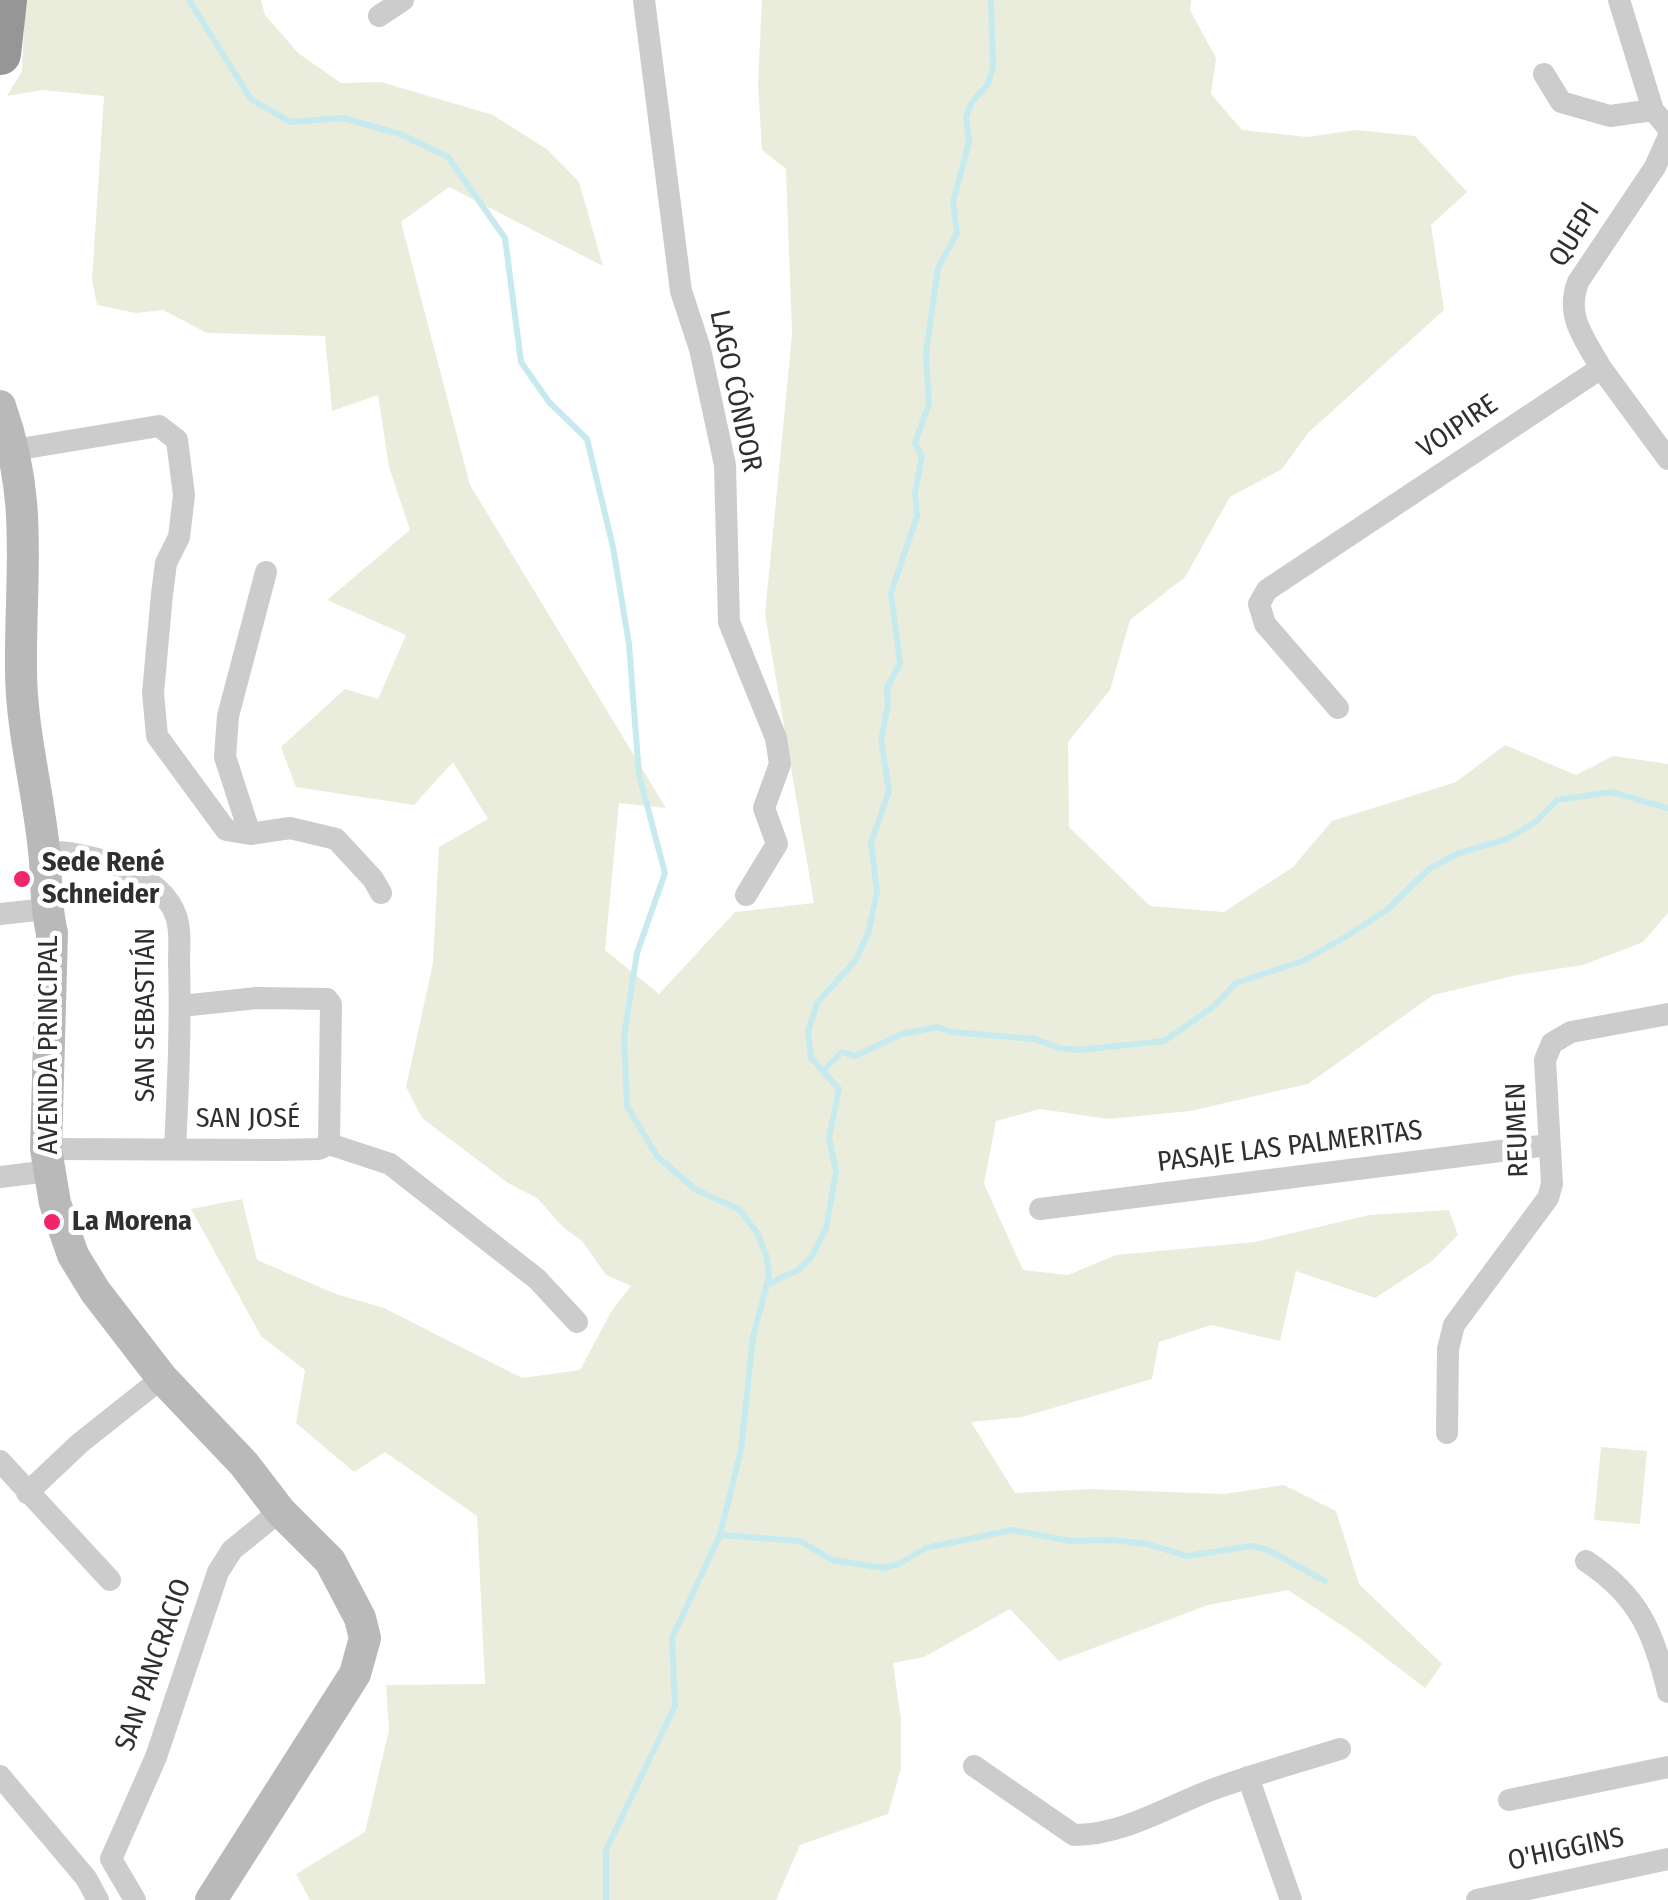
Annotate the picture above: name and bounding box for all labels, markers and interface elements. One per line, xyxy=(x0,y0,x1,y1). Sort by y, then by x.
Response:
street label: QUEPI xyxy=(1542,197,1608,273)
street label: LAGO CÓNDOR xyxy=(701,307,769,475)
street label: VOIPIRE xyxy=(1412,388,1504,466)
place label: Sede René Schneider xyxy=(42,846,164,912)
marker: Sede René Schneider xyxy=(11,868,33,890)
street label: SAN SEBASTIÁN xyxy=(129,928,163,1102)
street label: AVENIDA PRINCIPAL xyxy=(32,935,66,1155)
street label: REUMEN xyxy=(1500,1082,1536,1178)
street label: SAN JOSÉ xyxy=(196,1102,300,1136)
street label: PASAJE LAS PALMERITAS xyxy=(1156,1114,1424,1180)
place label: La Morena xyxy=(72,1205,192,1239)
marker: La Morena xyxy=(41,1211,63,1233)
street label: SAN PANCRACIO xyxy=(109,1575,199,1755)
street label: O'HIGGINS xyxy=(1505,1821,1627,1879)

